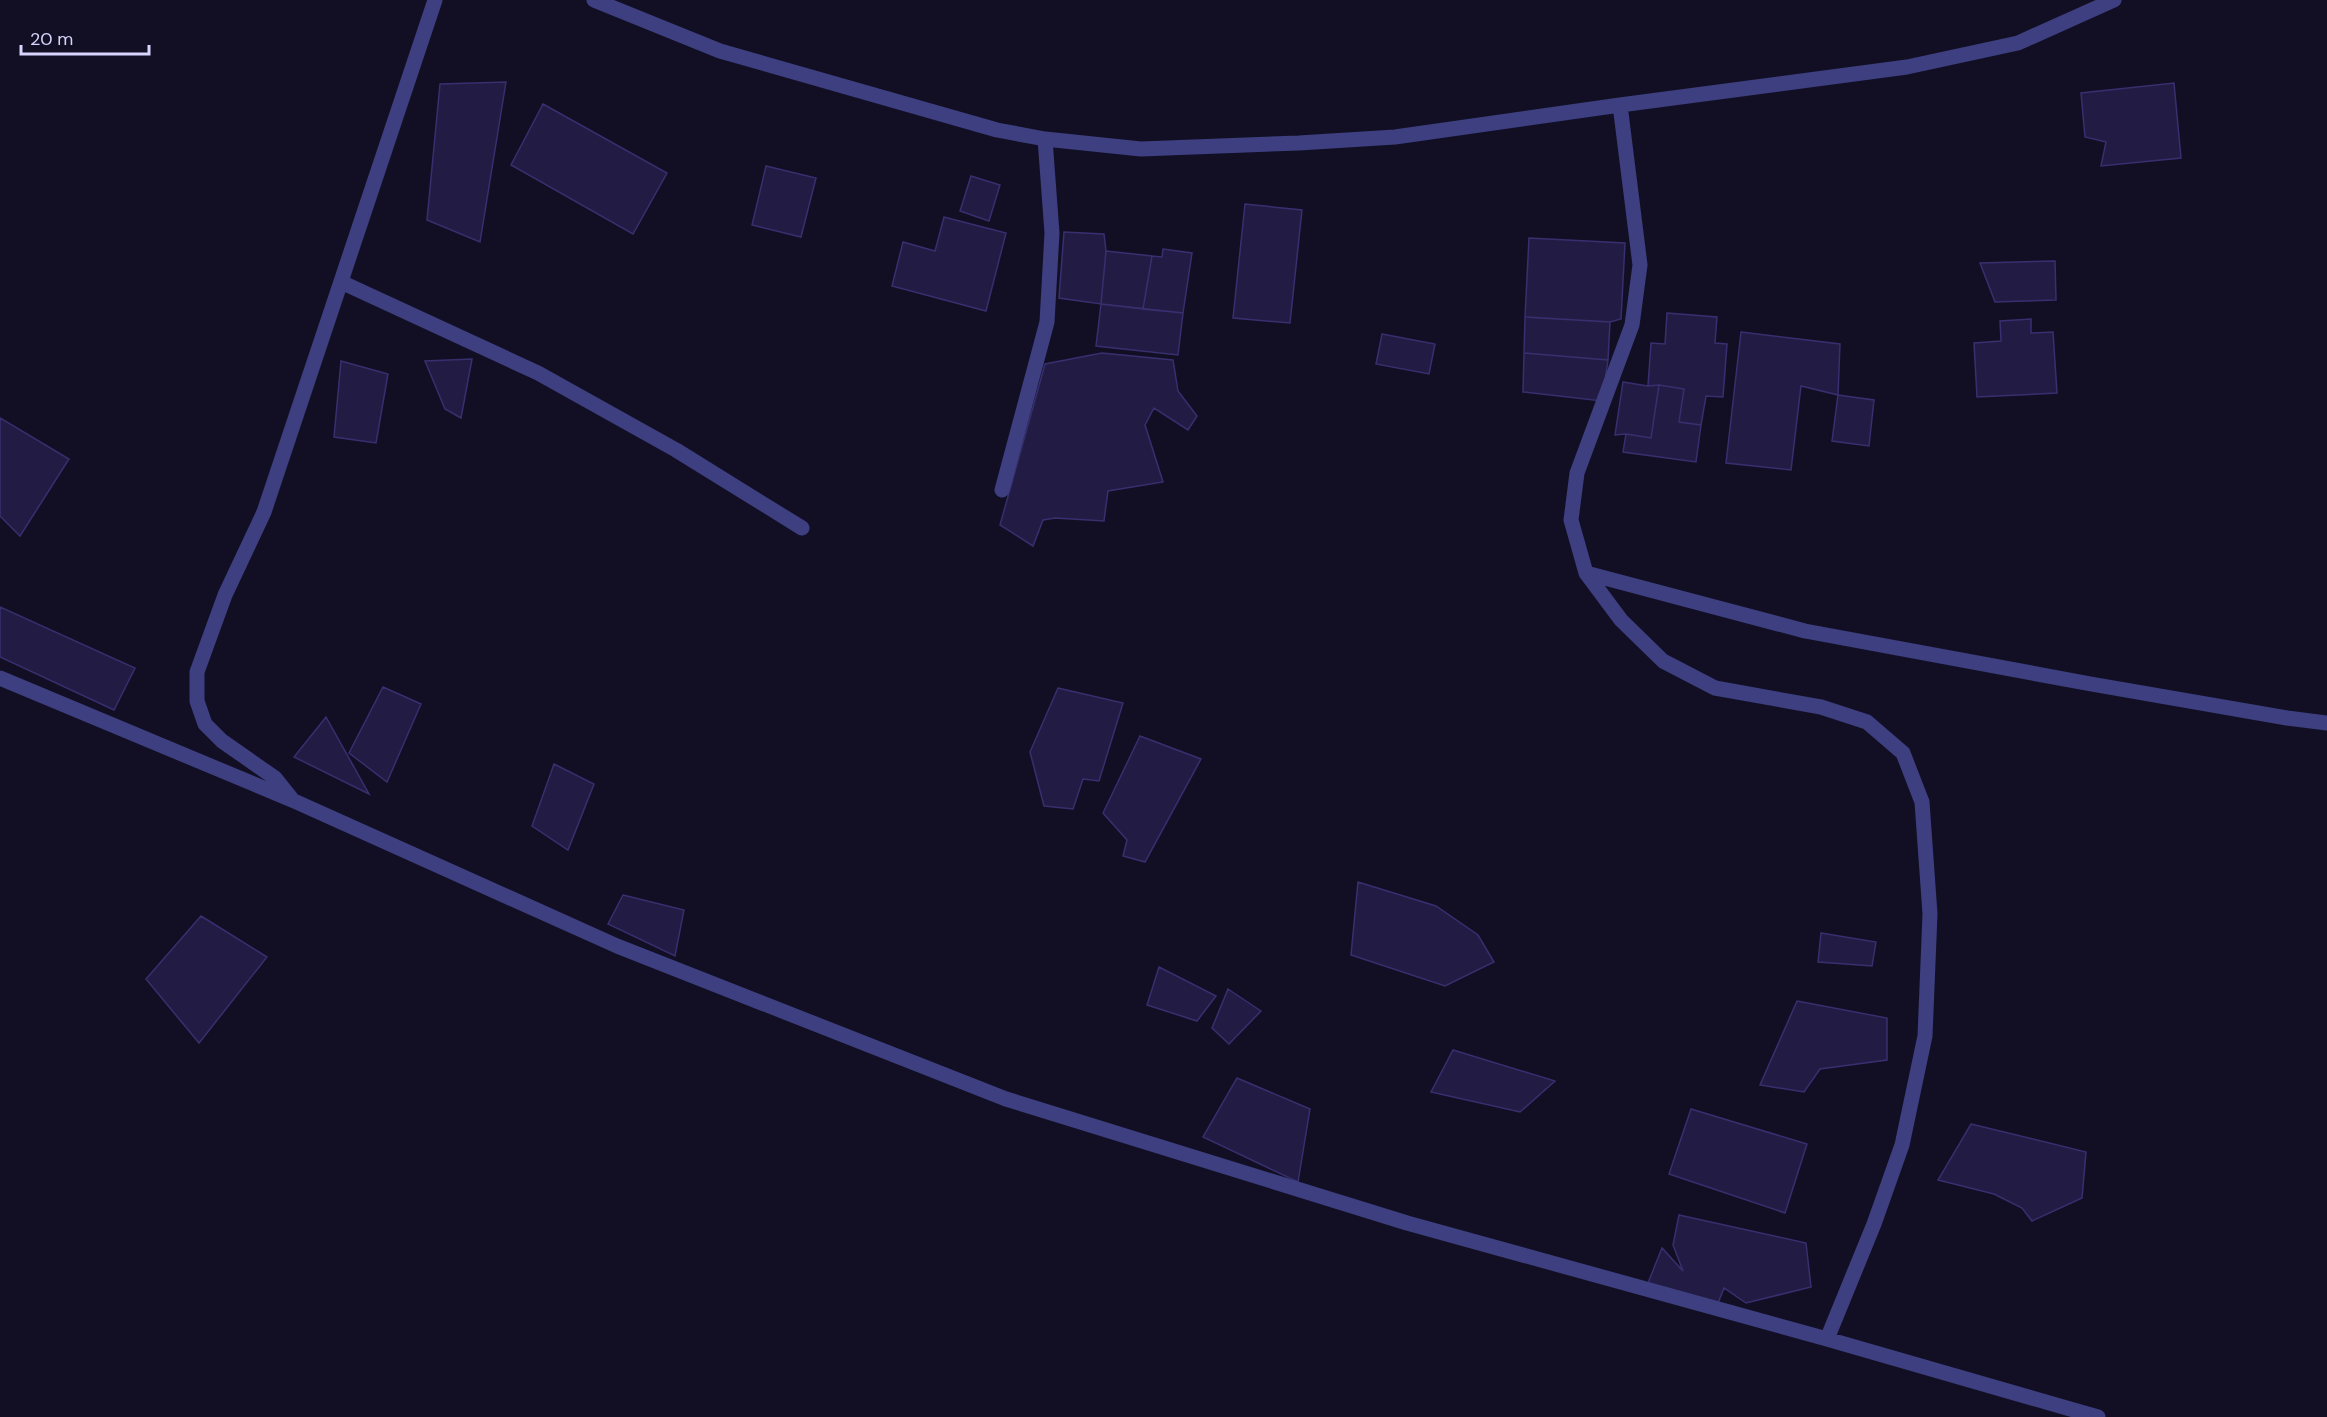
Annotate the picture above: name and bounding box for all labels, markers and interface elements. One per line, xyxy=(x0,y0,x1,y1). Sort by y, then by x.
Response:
scale bar xyxy=(21,18,148,56)
text: 20 m xyxy=(30,27,73,51)

